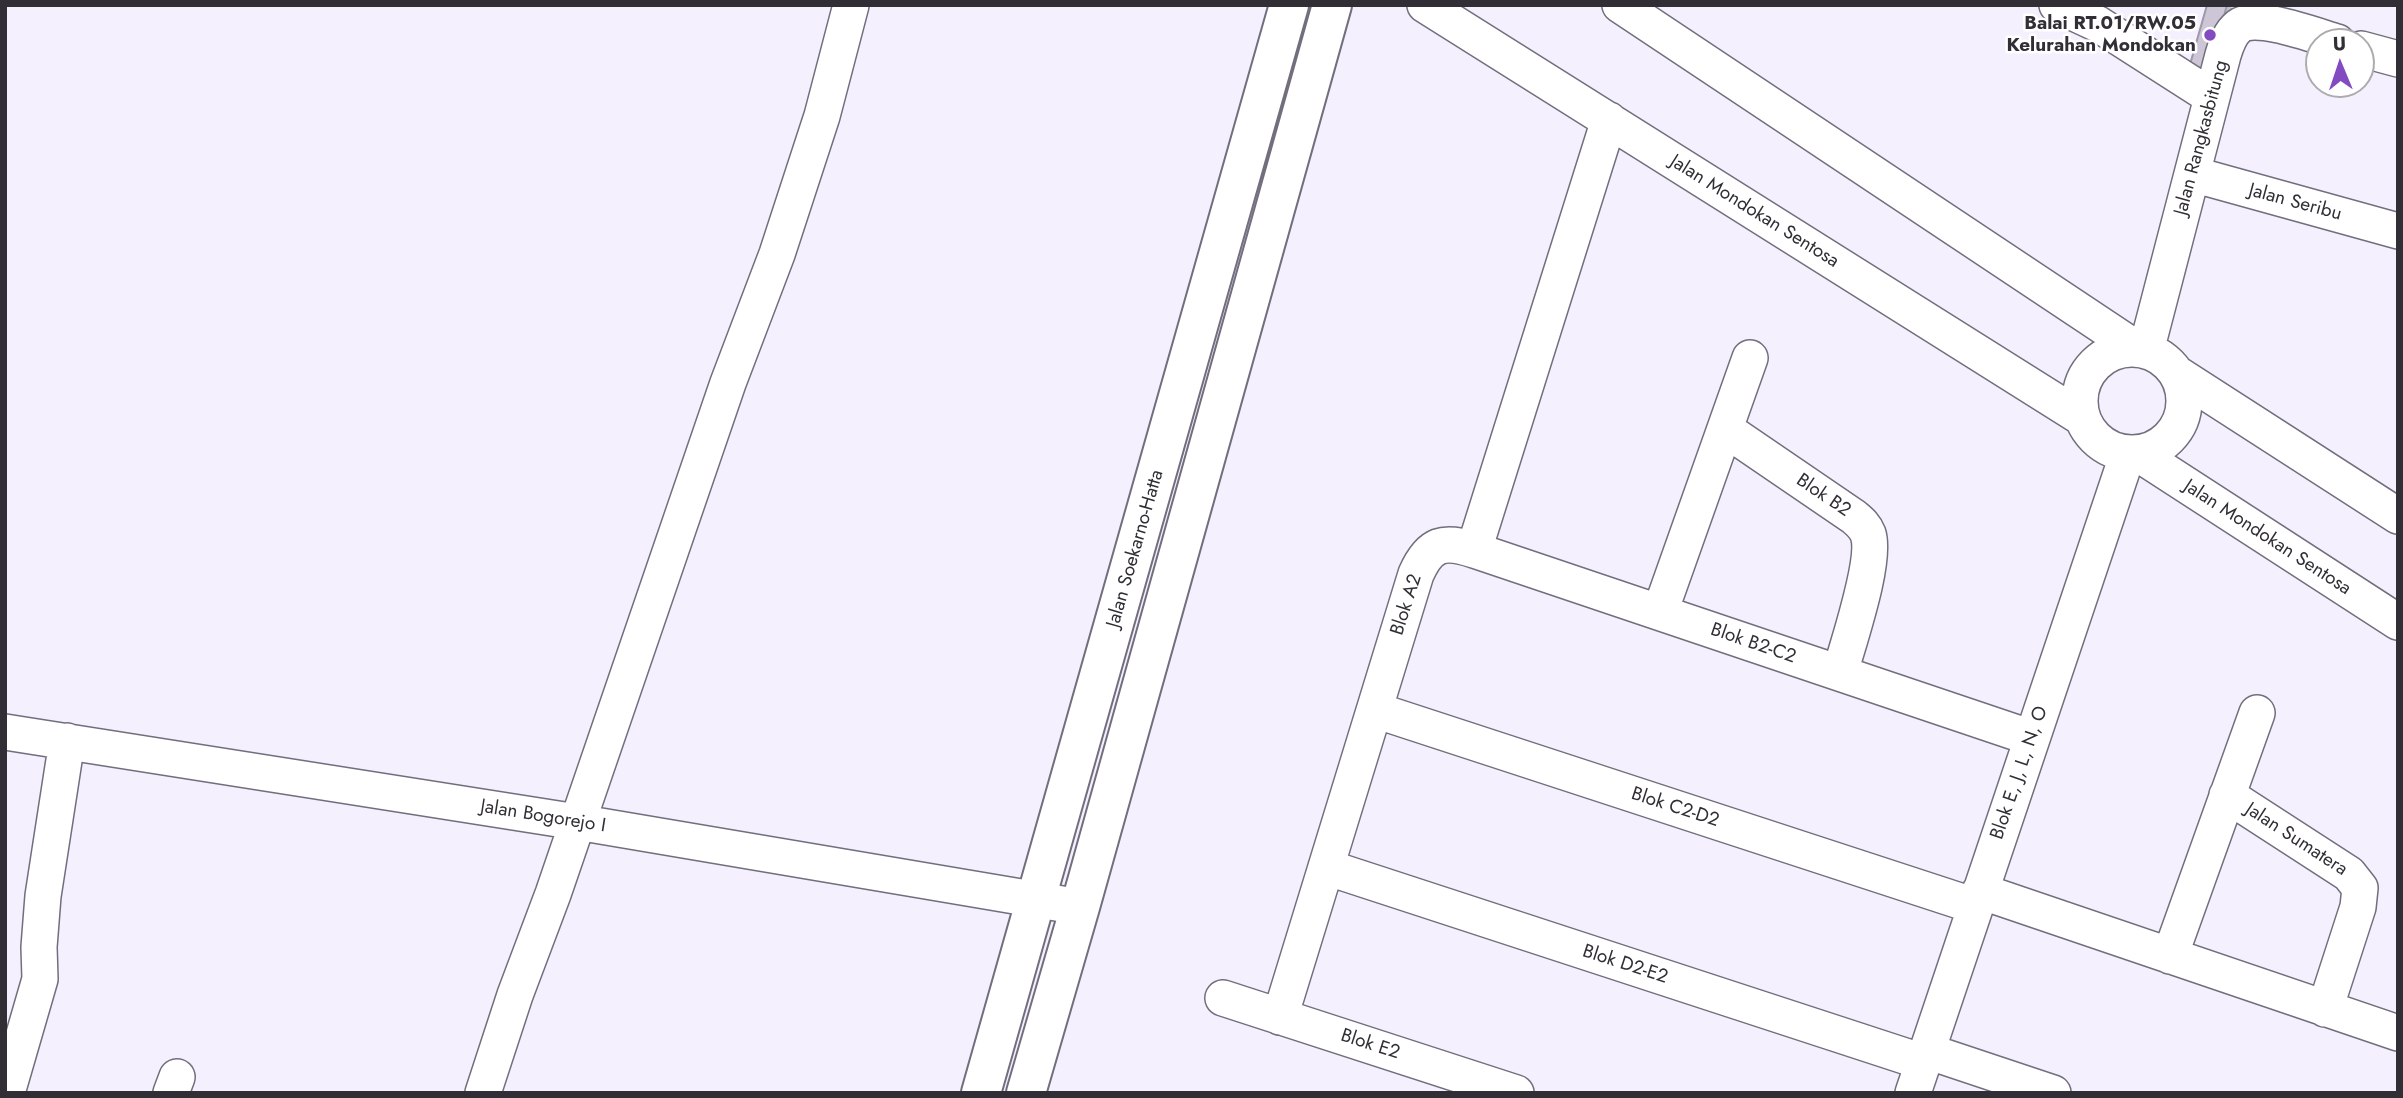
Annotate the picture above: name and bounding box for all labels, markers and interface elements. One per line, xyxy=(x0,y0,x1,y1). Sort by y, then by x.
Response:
place label: Balai RT.01/RW.05 Kelurahan Mondokan xyxy=(2006,13,2196,57)
marker: Balai RT.01/RW.05 Kelurahan Mondokan xyxy=(2202,27,2218,43)
north arrow xyxy=(2305,28,2375,98)
text: U xyxy=(2332,30,2346,57)
street label: Jalan Rangkasbitung xyxy=(2170,58,2234,218)
street label: Jalan Mondokan Sentosa xyxy=(1665,151,1843,273)
street label: Jalan Seribu xyxy=(2246,180,2344,226)
street label: Jalan Soekarno-Hatta xyxy=(1103,468,1169,630)
street label: Blok B2 xyxy=(1791,470,1855,522)
street label: Jalan Mondokan Sentosa xyxy=(2179,475,2355,601)
street label: Blok A2 xyxy=(1386,572,1428,638)
street label: Blok B2-C2 xyxy=(1707,619,1799,669)
street label: Blok E, J, L, N, O xyxy=(1987,703,2053,843)
street label: Blok C2-D2 xyxy=(1628,783,1722,833)
street label: Jalan Bogorejo I xyxy=(479,796,607,838)
street label: Jalan Sumatera xyxy=(2241,799,2351,881)
street label: Blok D2-E2 xyxy=(1579,941,1671,989)
street label: Blok E2 xyxy=(1338,1025,1402,1065)

